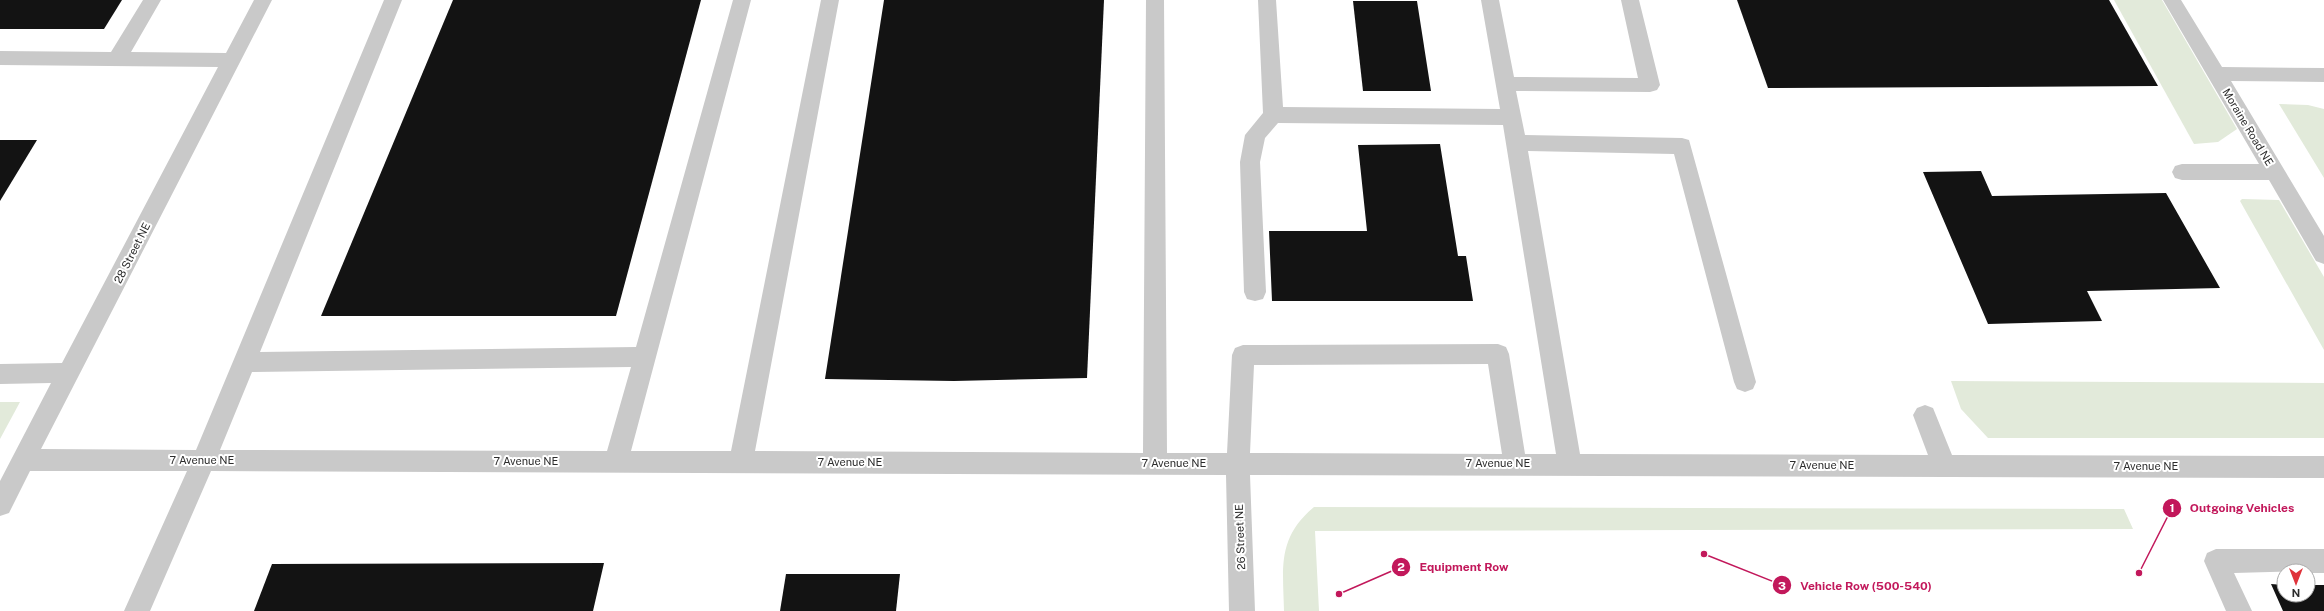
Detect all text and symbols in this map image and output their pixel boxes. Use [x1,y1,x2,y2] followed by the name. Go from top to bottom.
[2220,86,2276,168] street label: Moraine Road NE
[112,221,152,285] street label: 28 Street NE
[170,454,235,466] street label: 7 Avenue NE
[494,455,559,467] street label: 7 Avenue NE
[818,456,883,468] street label: 7 Avenue NE
[1142,457,1207,469] street label: 7 Avenue NE
[1466,457,1531,469] street label: 7 Avenue NE
[1790,459,1855,471] street label: 7 Avenue NE
[2114,460,2179,472] street label: 7 Avenue NE
[2162,496,2302,520] callout: Outgoing Vehicles
[2169,501,2175,515] text: 1
[2190,501,2294,515] text: Outgoing Vehicles
[1233,504,1247,570] street label: 26 Street NE
[1391,555,1516,579] callout: Equipment Row
[1397,560,1405,574] text: 2
[1419,560,1509,574] text: Equipment Row
[2276,563,2316,603] north arrow
[1772,573,1940,597] callout: Vehicle Row (500-540)
[1778,579,1786,593] text: 3
[1800,579,1932,593] text: Vehicle Row (500-540)
[2292,587,2300,599] text: N

